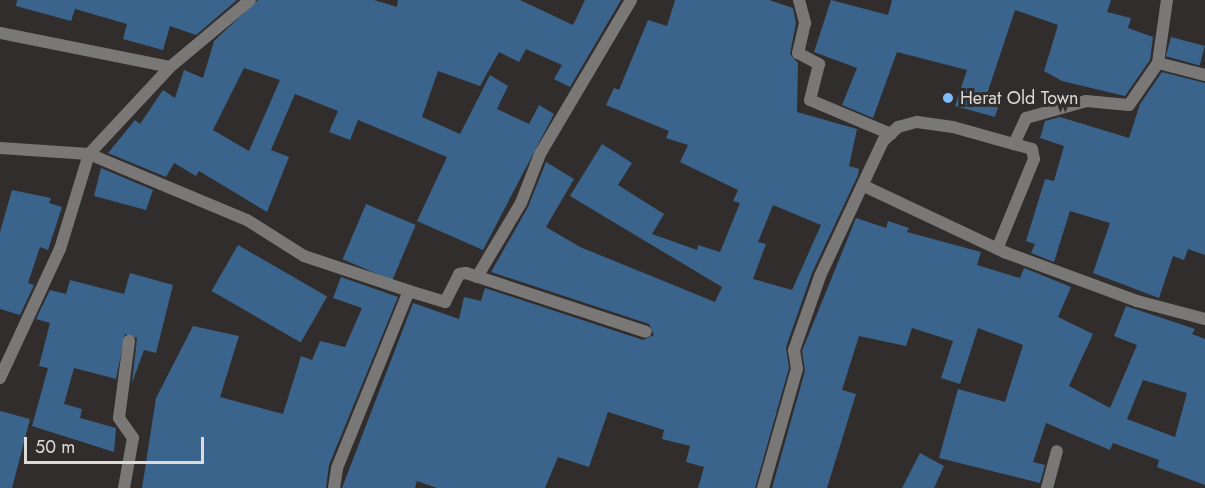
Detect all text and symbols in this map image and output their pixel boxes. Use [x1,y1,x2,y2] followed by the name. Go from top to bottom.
[960,87,1079,109] place label: Herat Old Town
[941,91,955,105] marker: Herat Old Town
[27,425,207,463] scale bar
[35,434,75,460] text: 50 m

